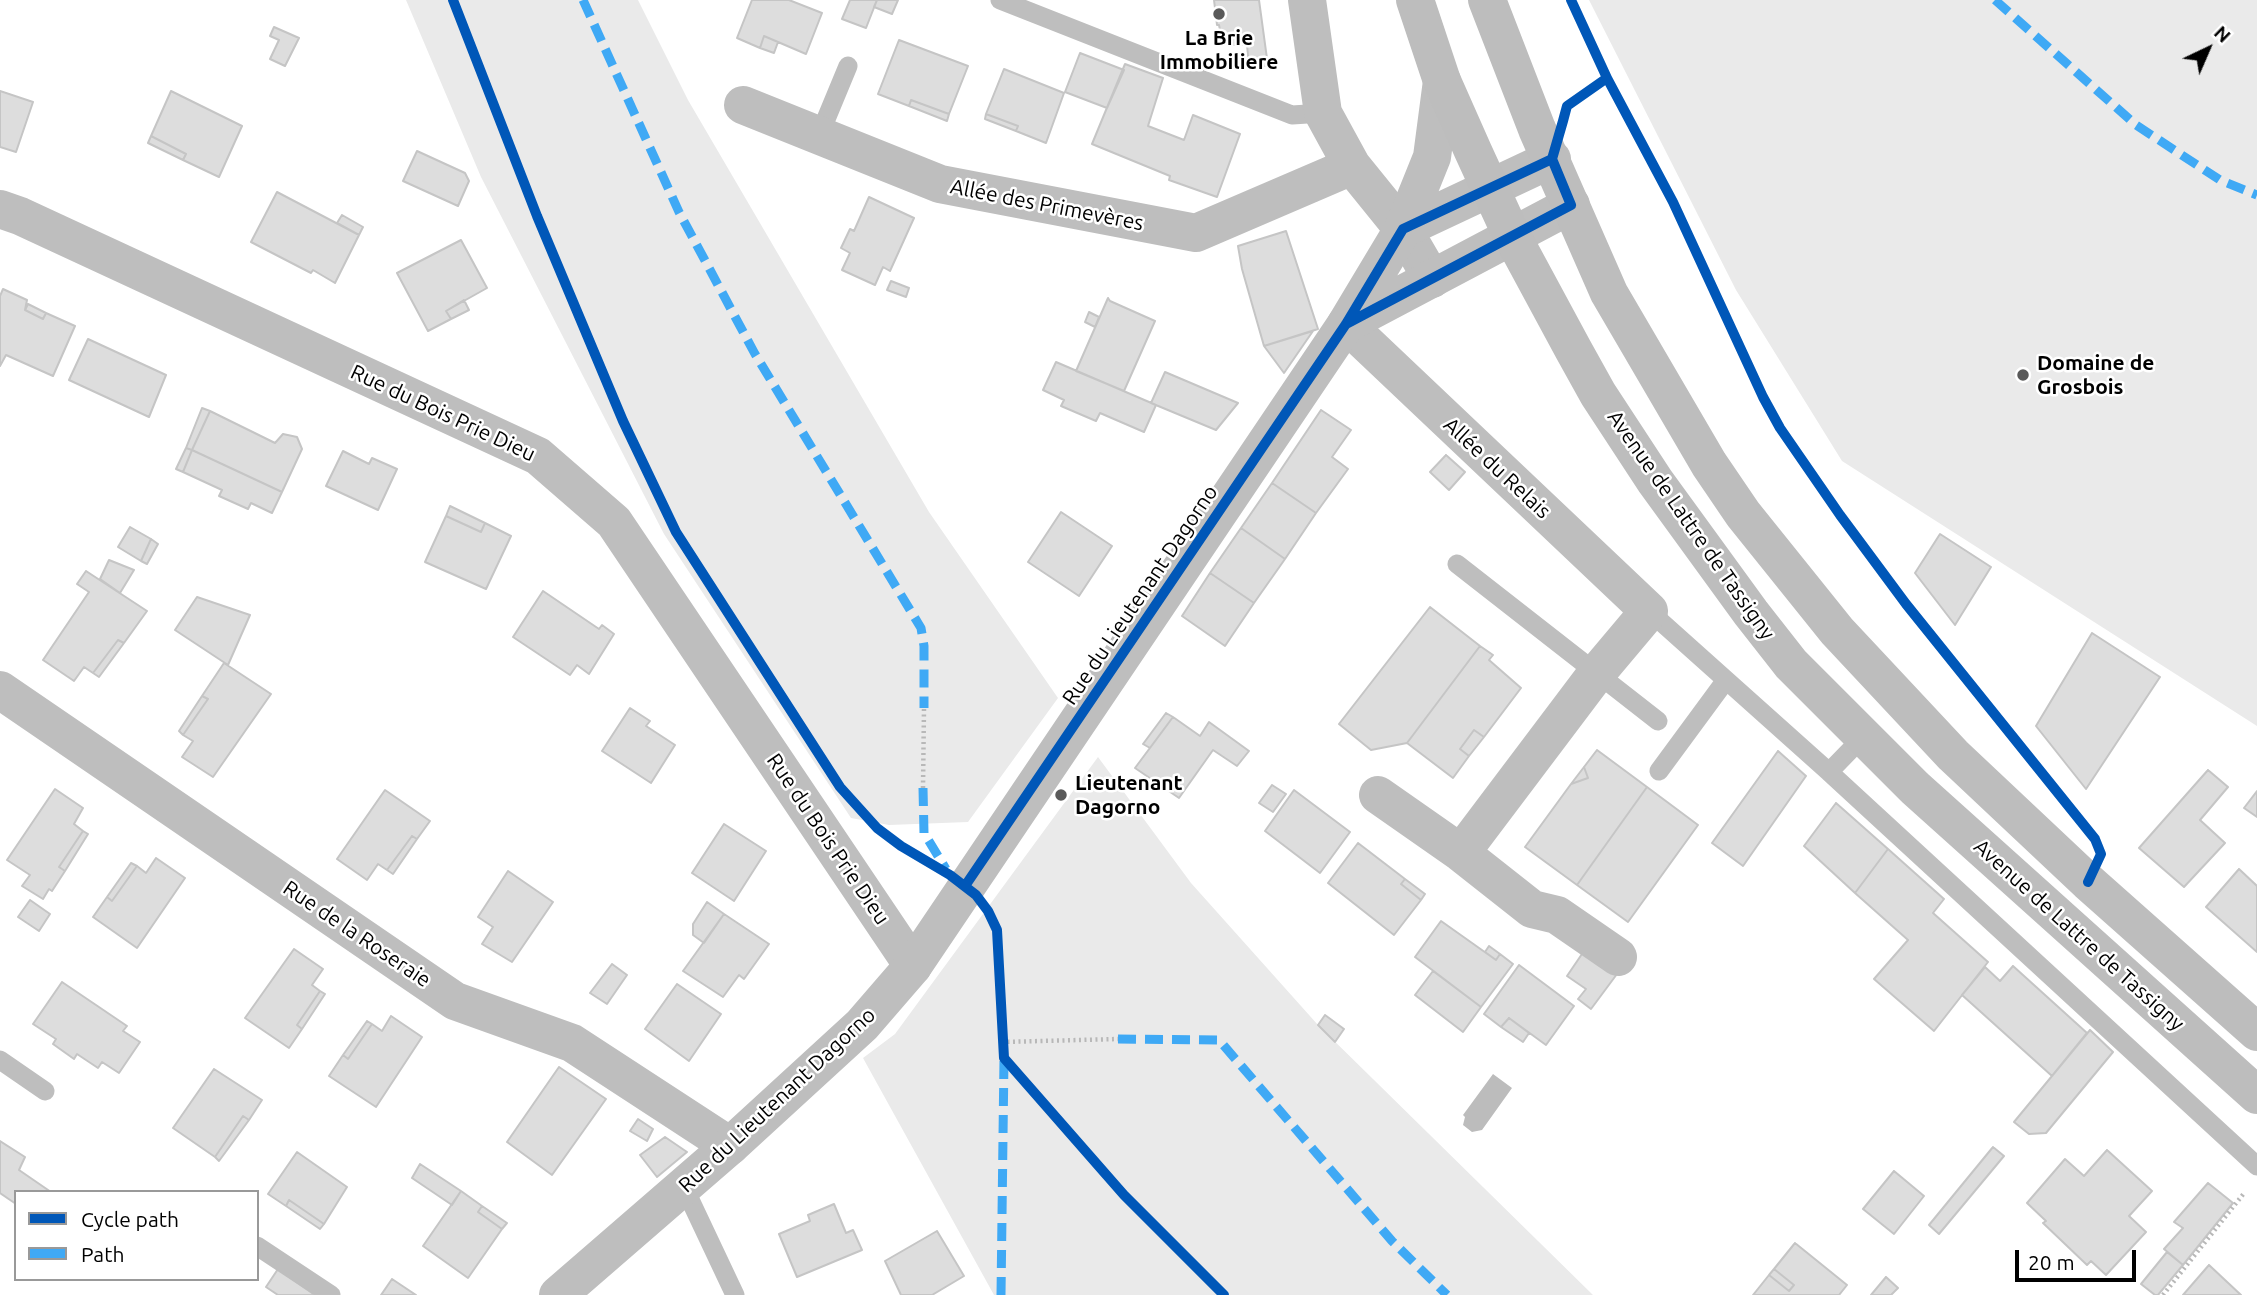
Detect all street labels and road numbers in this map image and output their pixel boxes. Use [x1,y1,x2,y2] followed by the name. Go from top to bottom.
[948,174,1146,236] street label: Allée des Primevères
[347,359,539,467] street label: Rue du Bois Prie Dieu
[1602,405,1780,645] street label: Avenue de Lattre de Tassigny
[1438,412,1556,524] street label: Allée du Relais
[1057,480,1223,710] street label: Rue du Lieutenant Dagorno
[761,749,895,929] street label: Rue du Bois Prie Dieu
[1969,834,2189,1036] street label: Avenue de Lattre de Tassigny
[278,875,436,993] street label: Rue de la Roseraie
[673,1002,881,1198] street label: Rue du Lieutenant Dagorno

